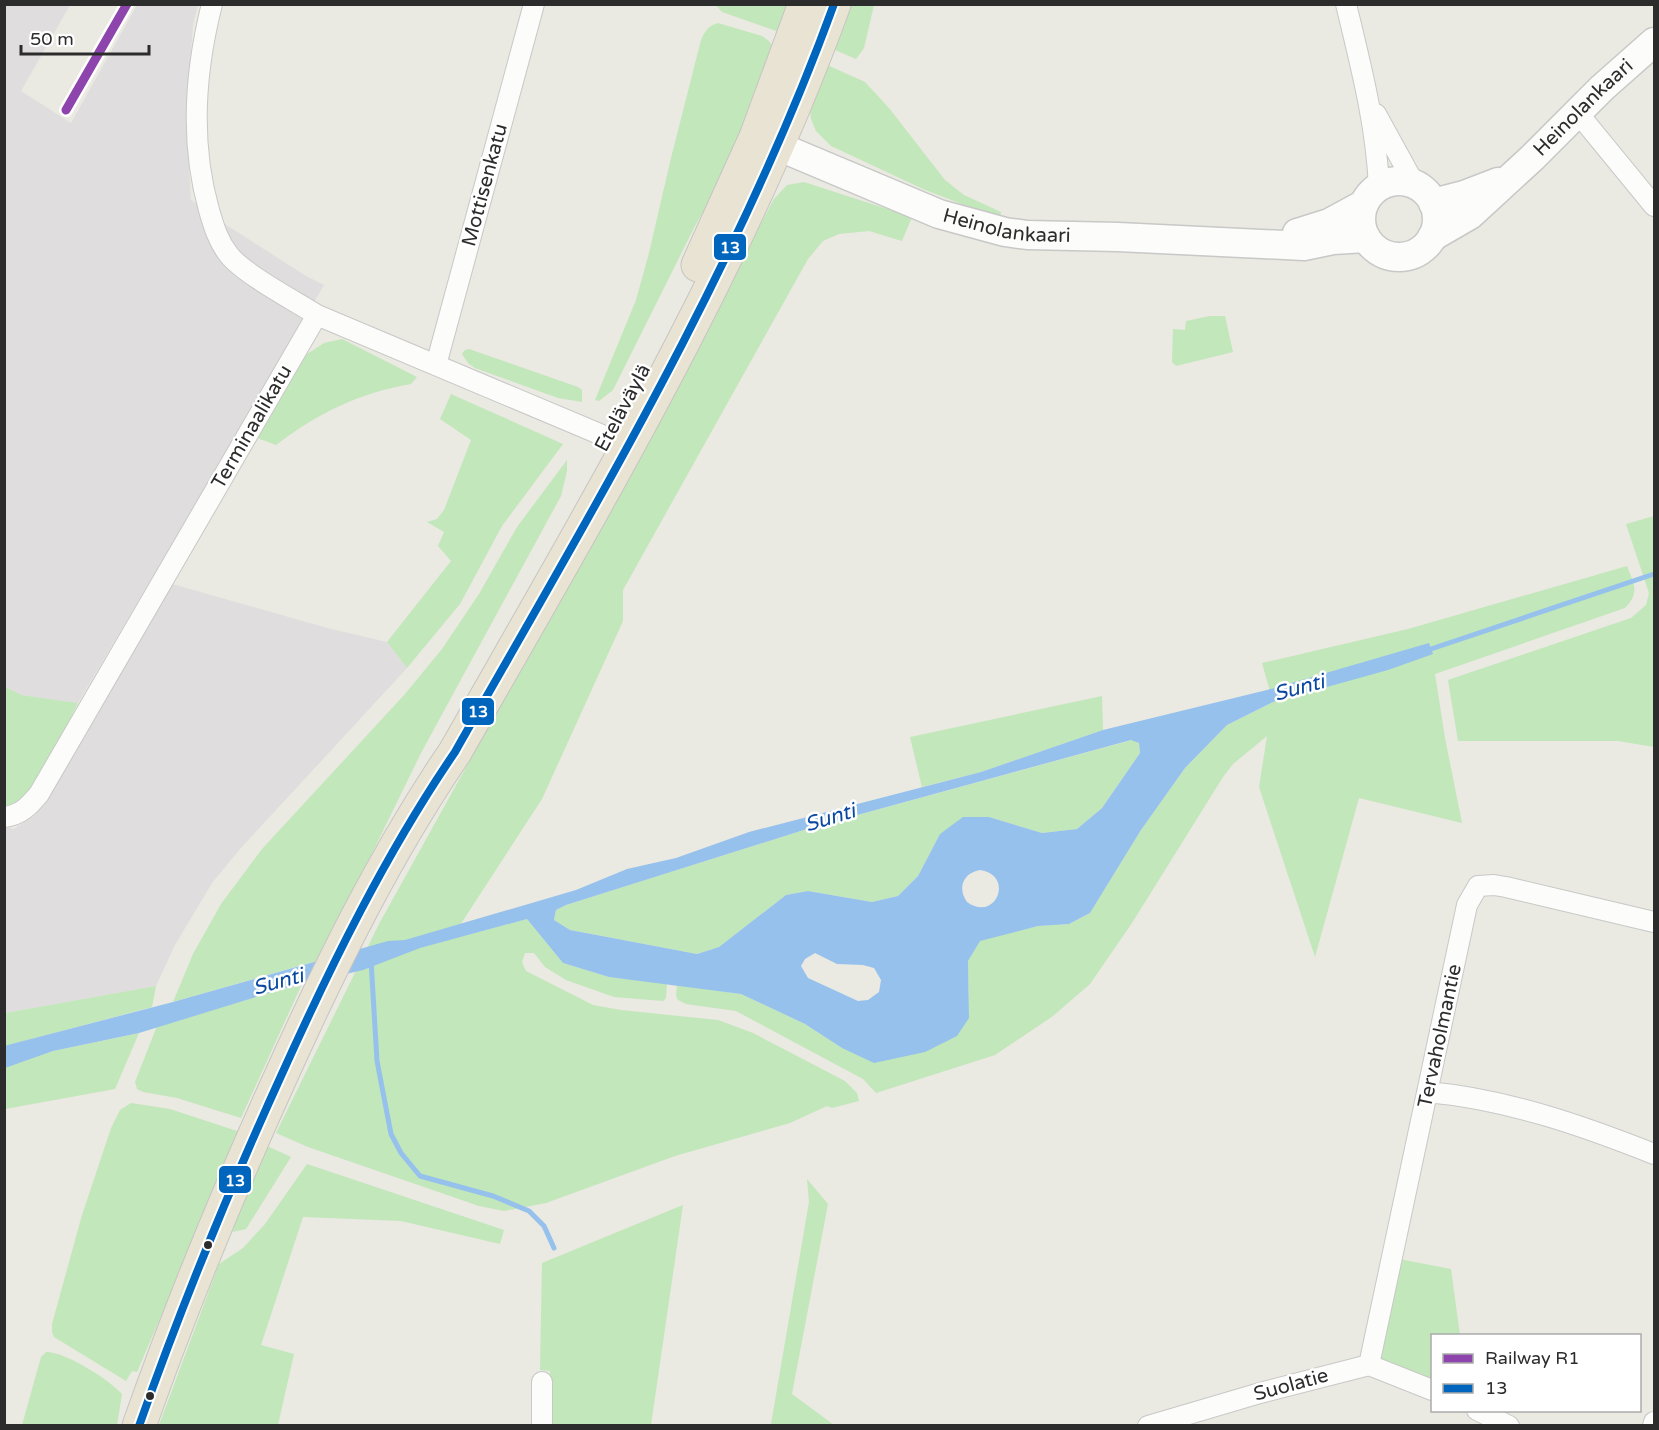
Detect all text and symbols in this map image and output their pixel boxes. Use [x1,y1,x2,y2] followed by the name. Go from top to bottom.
[21,18,148,56] scale bar
[30,28,74,50] text: 50 m
[1528,54,1638,162] street label: Heinolankaari
[457,121,513,249] street label: Mottisenkatu
[940,204,1071,248] street label: Heinolankaari
[713,233,747,261] line badge: 13
[720,238,740,258] text: 13
[590,360,656,456] street label: Eteläväylä
[207,361,297,493] street label: Terminaalikatu
[1271,669,1330,707] water label: Sunti
[461,697,495,726] line badge: 13
[468,702,488,722] text: 13
[802,798,861,837] water label: Sunti
[1413,962,1467,1110] street label: Tervaholmantie
[250,963,309,1001] water label: Sunti
[218,1165,252,1194] line badge: 13
[225,1171,245,1191] text: 13
[202,1239,214,1251] unlabelled marker
[1431,1334,1641,1412] legend
[1485,1347,1579,1369] text: Railway R1
[1251,1364,1331,1406] street label: Suolatie
[1485,1377,1508,1399] text: 13
[144,1390,156,1402] unlabelled marker

